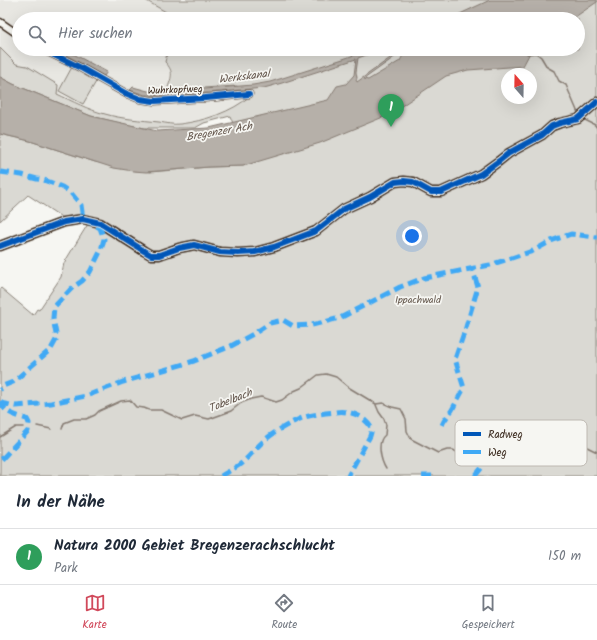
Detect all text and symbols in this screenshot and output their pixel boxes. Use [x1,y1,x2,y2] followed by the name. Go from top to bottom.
[12,12,585,56] search box
[58,22,132,46] text: Hier suchen
[26,23,48,45] icon: search
[218,65,273,89] water label: Werkskanal
[501,68,537,104] north arrow
[147,81,203,99] street label: Wuhrkopfweg
[378,94,404,127] pin: 1
[185,117,255,147] water label: Bregenzer Ach
[402,226,422,246] your location
[395,292,442,308] park label: Ippachwald
[206,384,256,418] water label: Tobelbach
[455,420,587,466] legend
[488,426,523,444] text: Radweg
[488,444,507,462] text: Weg
[16,489,105,516] text: In der Nähe
[54,534,335,558] text: Natura 2000 Gebiet Bregenzerachschlucht
[27,546,31,567] text: 1
[548,546,581,567] text: 150 m
[54,558,78,579] text: Park
[82,592,107,634] tab: Karte
[271,592,297,634] tab: Route
[462,592,515,634] tab: Gespeichert

